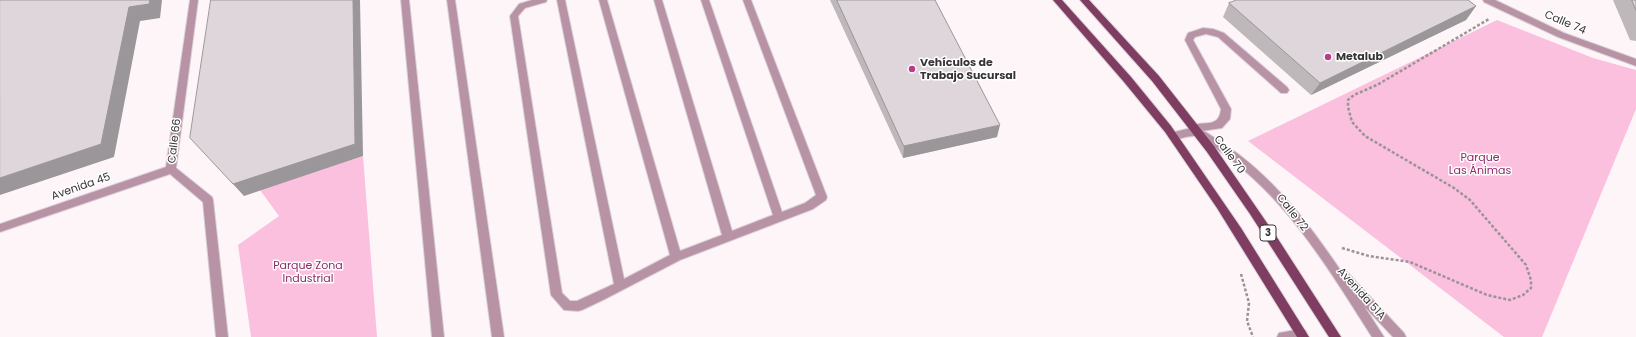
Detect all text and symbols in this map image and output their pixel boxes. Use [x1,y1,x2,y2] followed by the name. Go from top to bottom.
[1542,8,1588,38] street label: Calle 74
[1336,50,1383,64] place label: Metalub
[1323,52,1333,62] marker: Metalub
[920,56,1016,82] place label: Vehículos de Trabajo Sucursal
[907,64,917,74] marker: Vehículos de Trabajo Sucursal
[166,118,184,164] street label: Calle 66
[1211,133,1247,177] street label: Calle 70
[1449,151,1511,177] park label: Parque Las Ánimas
[50,171,112,203] street label: Avenida 45
[1273,192,1311,234] street label: Calle 72
[1260,225,1276,241] road number: 3
[273,259,343,285] park label: Parque Zona Industrial
[1334,265,1388,323] street label: Avenida 51A

